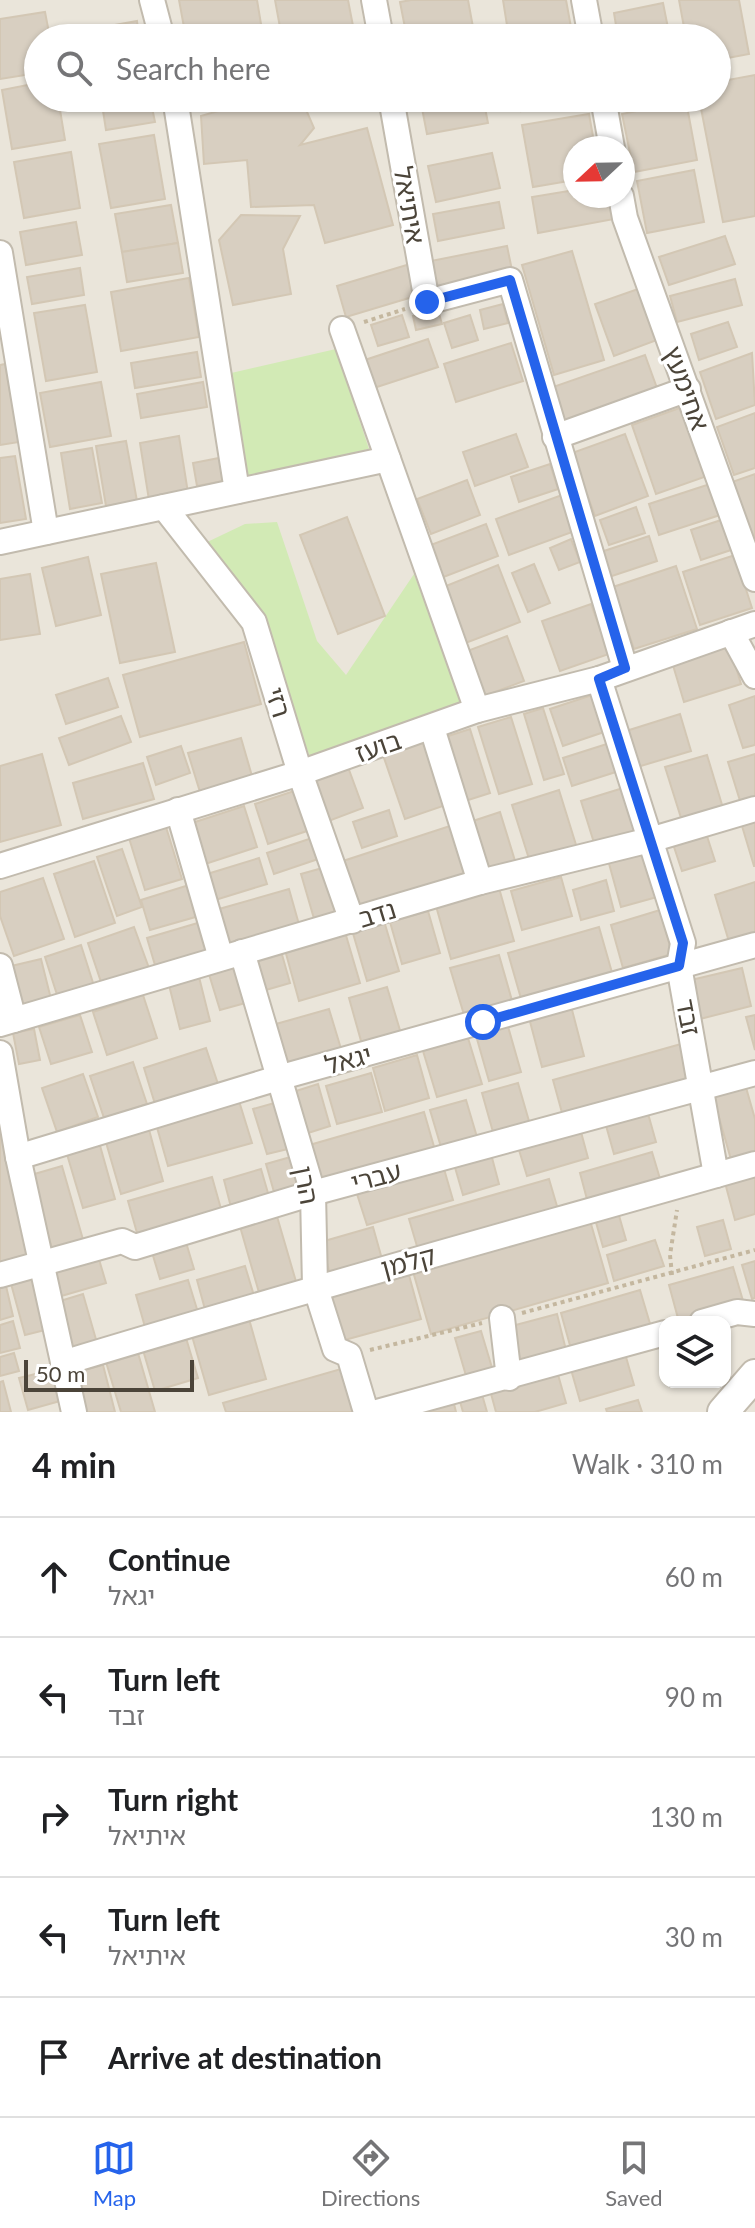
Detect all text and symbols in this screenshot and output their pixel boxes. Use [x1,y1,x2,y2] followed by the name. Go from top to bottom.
[24,24,731,112] search box
[52,46,96,90] icon: search
[116,50,271,86] text: Search here
[563,136,635,208] north arrow
[387,164,433,246] street label: איתיאל
[409,284,445,320] route end
[657,341,717,435] street label: אחימעץ
[259,683,299,721] street label: רזי
[351,723,405,769] street label: בועז
[354,892,400,934] street label: נדב
[670,996,708,1038] street label: זבד
[465,1004,501,1040] route start
[321,1037,375,1081] street label: יגאל
[347,1154,405,1198] street label: עברי
[288,1163,326,1207] street label: הרן
[377,1238,439,1284] street label: קלמן
[659,1316,731,1388] map controls
[659,1316,731,1388] button: layers
[24,1356,194,1392] scale bar
[36,1360,85,1387] text: 50 m
[32,1444,116,1485] text: 4 min
[572,1448,723,1480] text: Walk · 310 m
[108,1541,231,1577] text: Continue
[32,1555,76,1599] icon: ahead
[665,1561,723,1593] text: 60 m
[108,1579,155,1611] text: יגאל
[108,1661,220,1697] text: Turn left
[32,1675,76,1719] icon: left
[665,1681,723,1713] text: 90 m
[108,1699,145,1731] text: זבד
[108,1781,238,1817] text: Turn right
[32,1795,76,1839] icon: right
[650,1801,723,1833] text: 130 m
[108,1819,186,1851] text: איתיאל
[108,1901,220,1937] text: Turn left
[32,1915,76,1959] icon: left
[665,1921,723,1953] text: 30 m
[108,1939,186,1971] text: איתיאל
[32,2035,76,2079] icon: arrive
[108,2039,382,2075] text: Arrive at destination
[92,2136,136,2211] tab: Map
[321,2136,420,2211] tab: Directions
[605,2136,663,2211] tab: Saved

